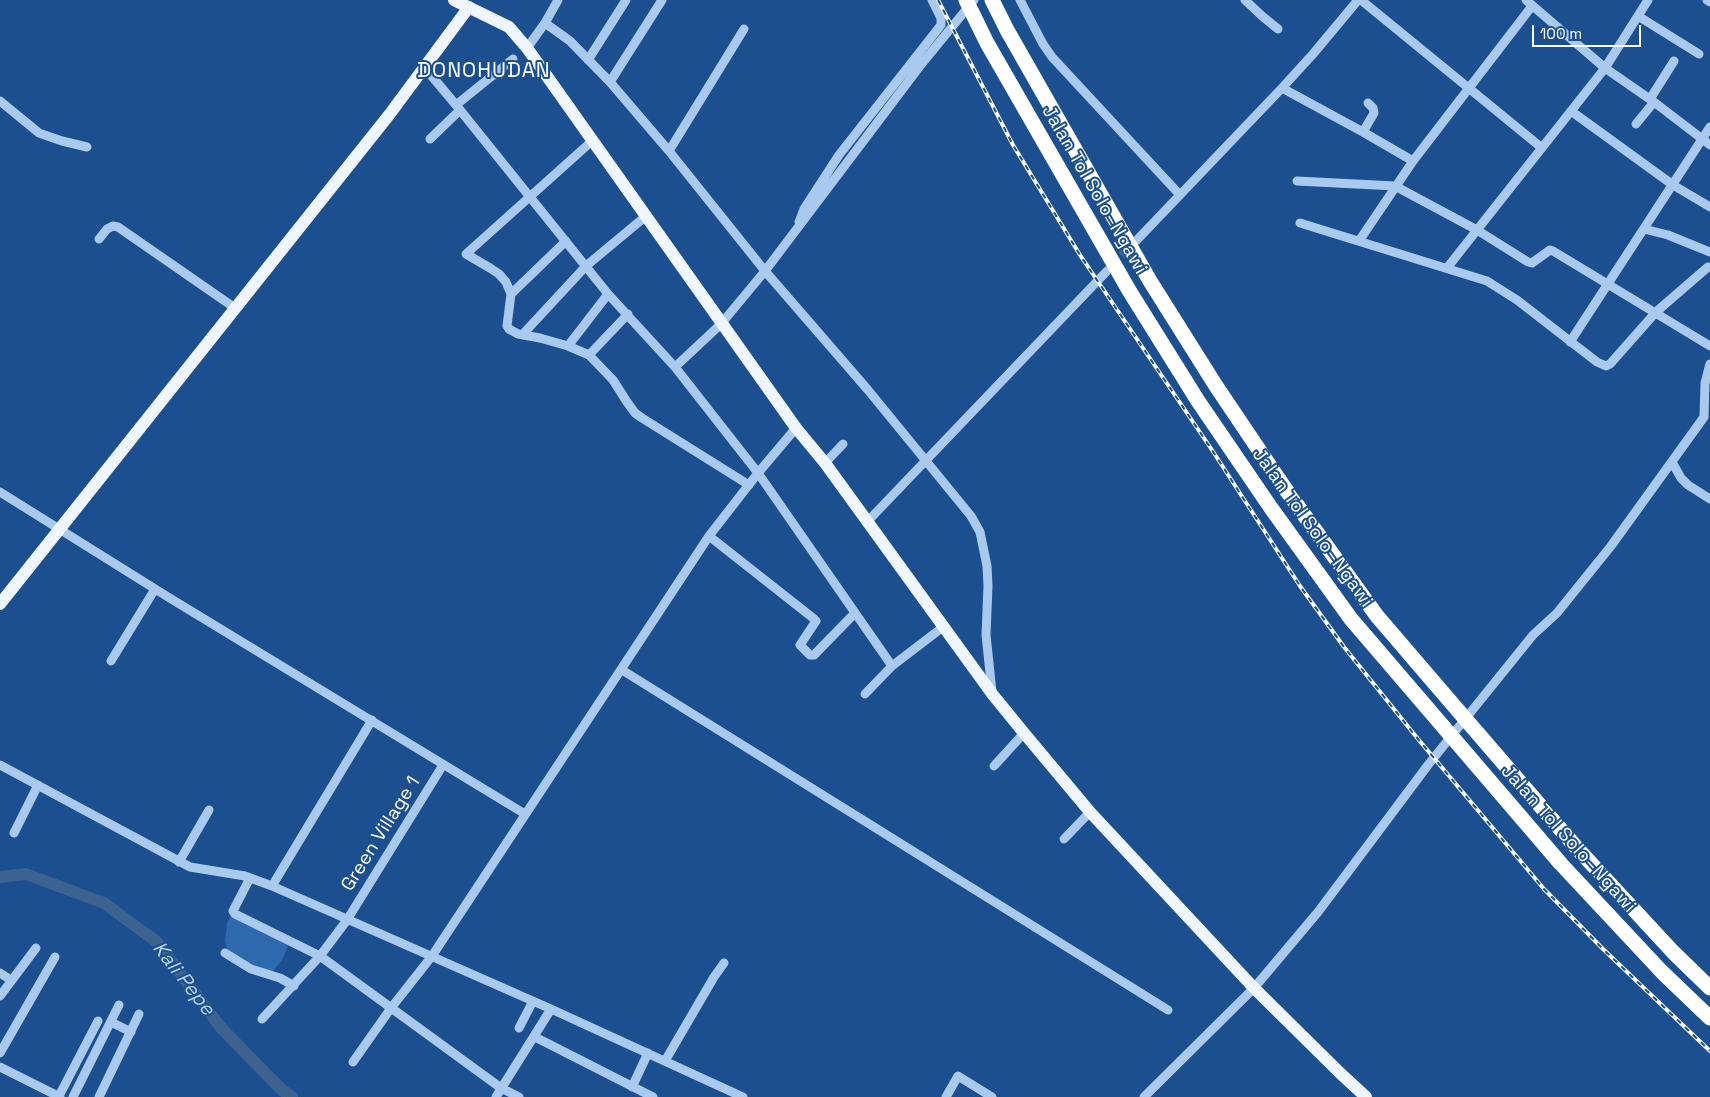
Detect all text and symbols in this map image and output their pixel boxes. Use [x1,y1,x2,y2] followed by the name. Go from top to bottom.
[1535,15,1644,47] scale bar
[1540,24,1582,43] text: 100 m
[416,58,552,84] district label: DONOHUDAN
[1036,102,1152,278] street label: Jalan Tol Solo–Ngawi
[1247,444,1377,612] street label: Jalan Tol Solo–Ngawi
[1496,760,1640,918] street label: Jalan Tol Solo–Ngawi
[337,772,425,896] street label: Green Village 1
[147,937,219,1021] water label: Kali Pepe

